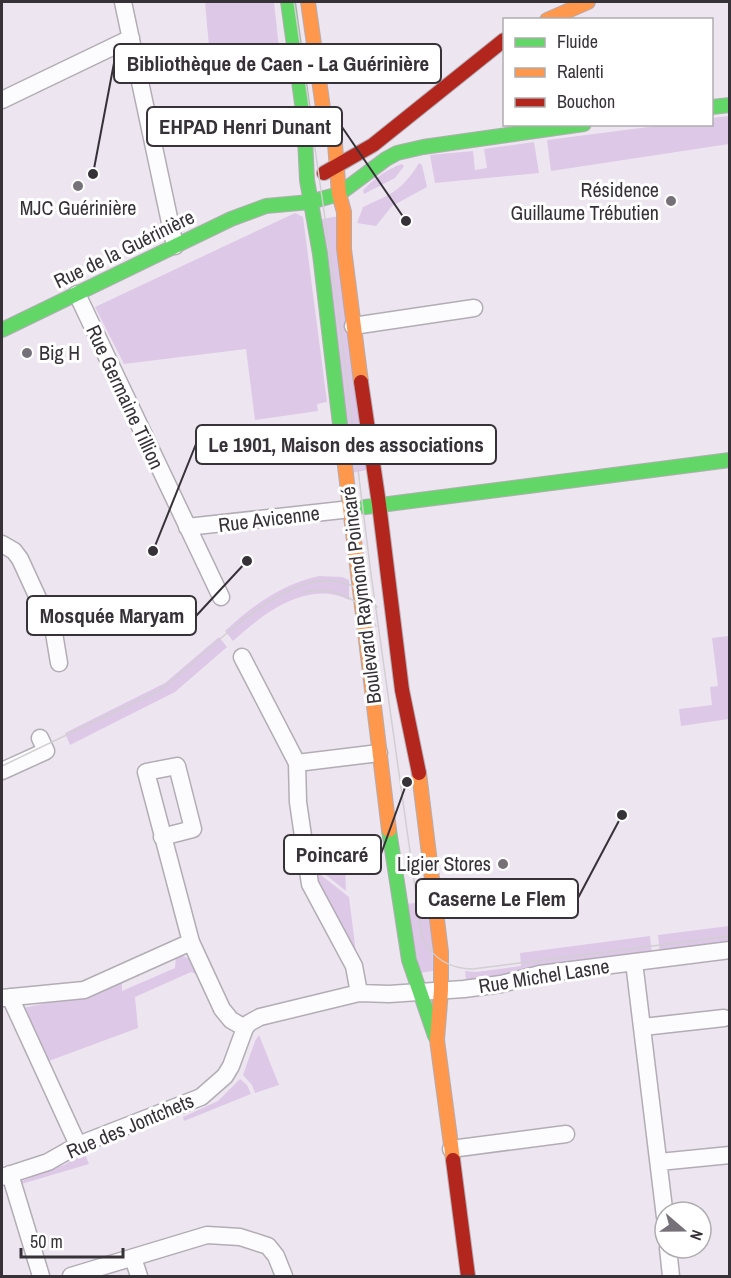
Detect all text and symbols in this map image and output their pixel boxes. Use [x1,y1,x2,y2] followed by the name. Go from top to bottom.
[503,18,713,126] legend
[557,29,598,54] text: Fluide
[114,44,441,83] callout: Bibliothèque de Caen - La Guérinière
[127,49,429,78] text: Bibliothèque de Caen - La Guérinière
[557,59,604,84] text: Ralenti
[557,89,615,114] text: Bouchon
[147,107,342,146] callout: EHPAD Henri Dunant
[159,112,331,141] text: EHPAD Henri Dunant
[510,176,659,226] place label: Résidence Guillaume Trébutien
[71,179,85,193] marker: MJC Guérinière
[20,194,136,221] place label: MJC Guérinière
[664,194,678,208] marker: Résidence Guillaume Trébutien
[49,203,199,294] street label: Rue de la Guérinière
[80,320,171,473] street label: Rue Germaine Tillion
[39,339,80,366] place label: Big H
[20,346,34,360] marker: Big H
[196,425,496,464] callout: Le 1901, Maison des associations
[208,430,484,459] text: Le 1901, Maison des associations
[334,485,387,705] street label: Boulevard Raymond Poincaré
[217,499,321,538] street label: Rue Avicenne
[27,596,196,635] callout: Mosquée Maryam
[40,601,184,630] text: Mosquée Maryam
[284,835,381,874] callout: Poincaré
[296,840,368,869] text: Poincaré
[397,850,491,877] place label: Ligier Stores
[496,857,510,871] marker: Ligier Stores
[416,879,578,918] callout: Caserne Le Flem
[428,884,566,913] text: Caserne Le Flem
[477,952,611,999] street label: Rue Michel Lasne
[62,1087,198,1165] street label: Rue des Jontchets
[653,1200,713,1260] north arrow
[21,1221,123,1259] scale bar
[685,1227,709,1243] text: N
[30,1229,63,1254] text: 50 m

